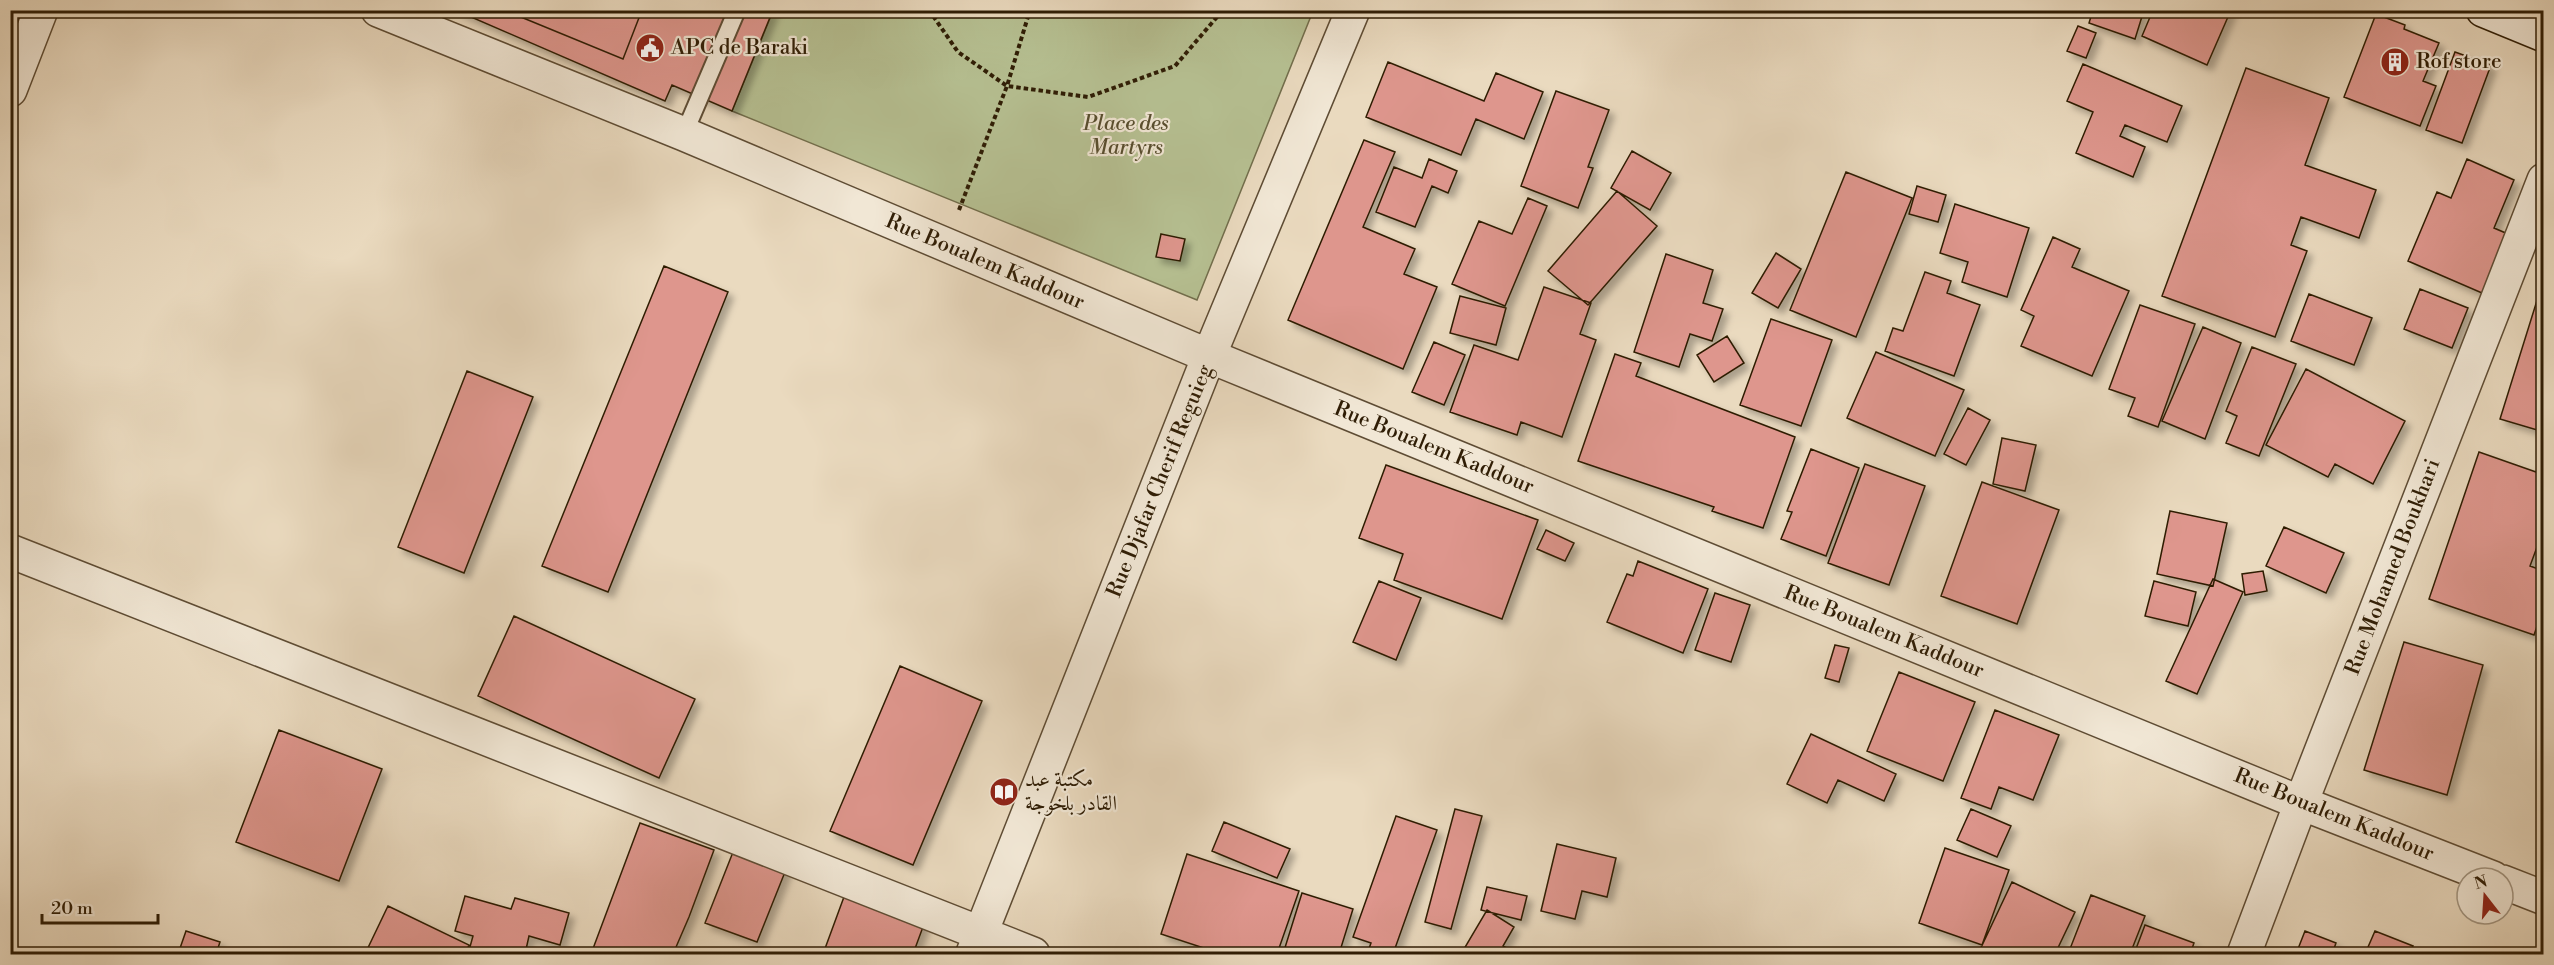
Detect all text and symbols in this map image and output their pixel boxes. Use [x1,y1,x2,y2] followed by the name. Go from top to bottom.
[634,32,666,64] public building icon: APC de Baraki
[670,35,808,61] place label: APC de Baraki
[2379,46,2411,78] building icon: Rof store
[2416,49,2502,75] place label: Rof store
[1082,111,1169,161] park label: Place des Martyrs
[882,208,1088,316] street label: Rue Boualem Kaddour
[1101,361,1219,601] street label: Rue Djafar Cherif Reguieg
[1330,396,1538,500] street label: Rue Boualem Kaddour
[2340,455,2446,679] street label: Rue Mohamed Boukhari
[1780,580,1988,684] street label: Rue Boualem Kaddour
[2230,763,2438,867] street label: Rue Boualem Kaddour
[1025,767,1117,817] place label: مكتبة عبد القادر بلخوجة
[988,776,1020,808] library icon: مكتبة عبد القادر بلخوجة
[2455,866,2515,926] north arrow
[2472,871,2490,894] text: N
[42,887,158,925] scale bar
[51,897,93,920] text: 20 m

